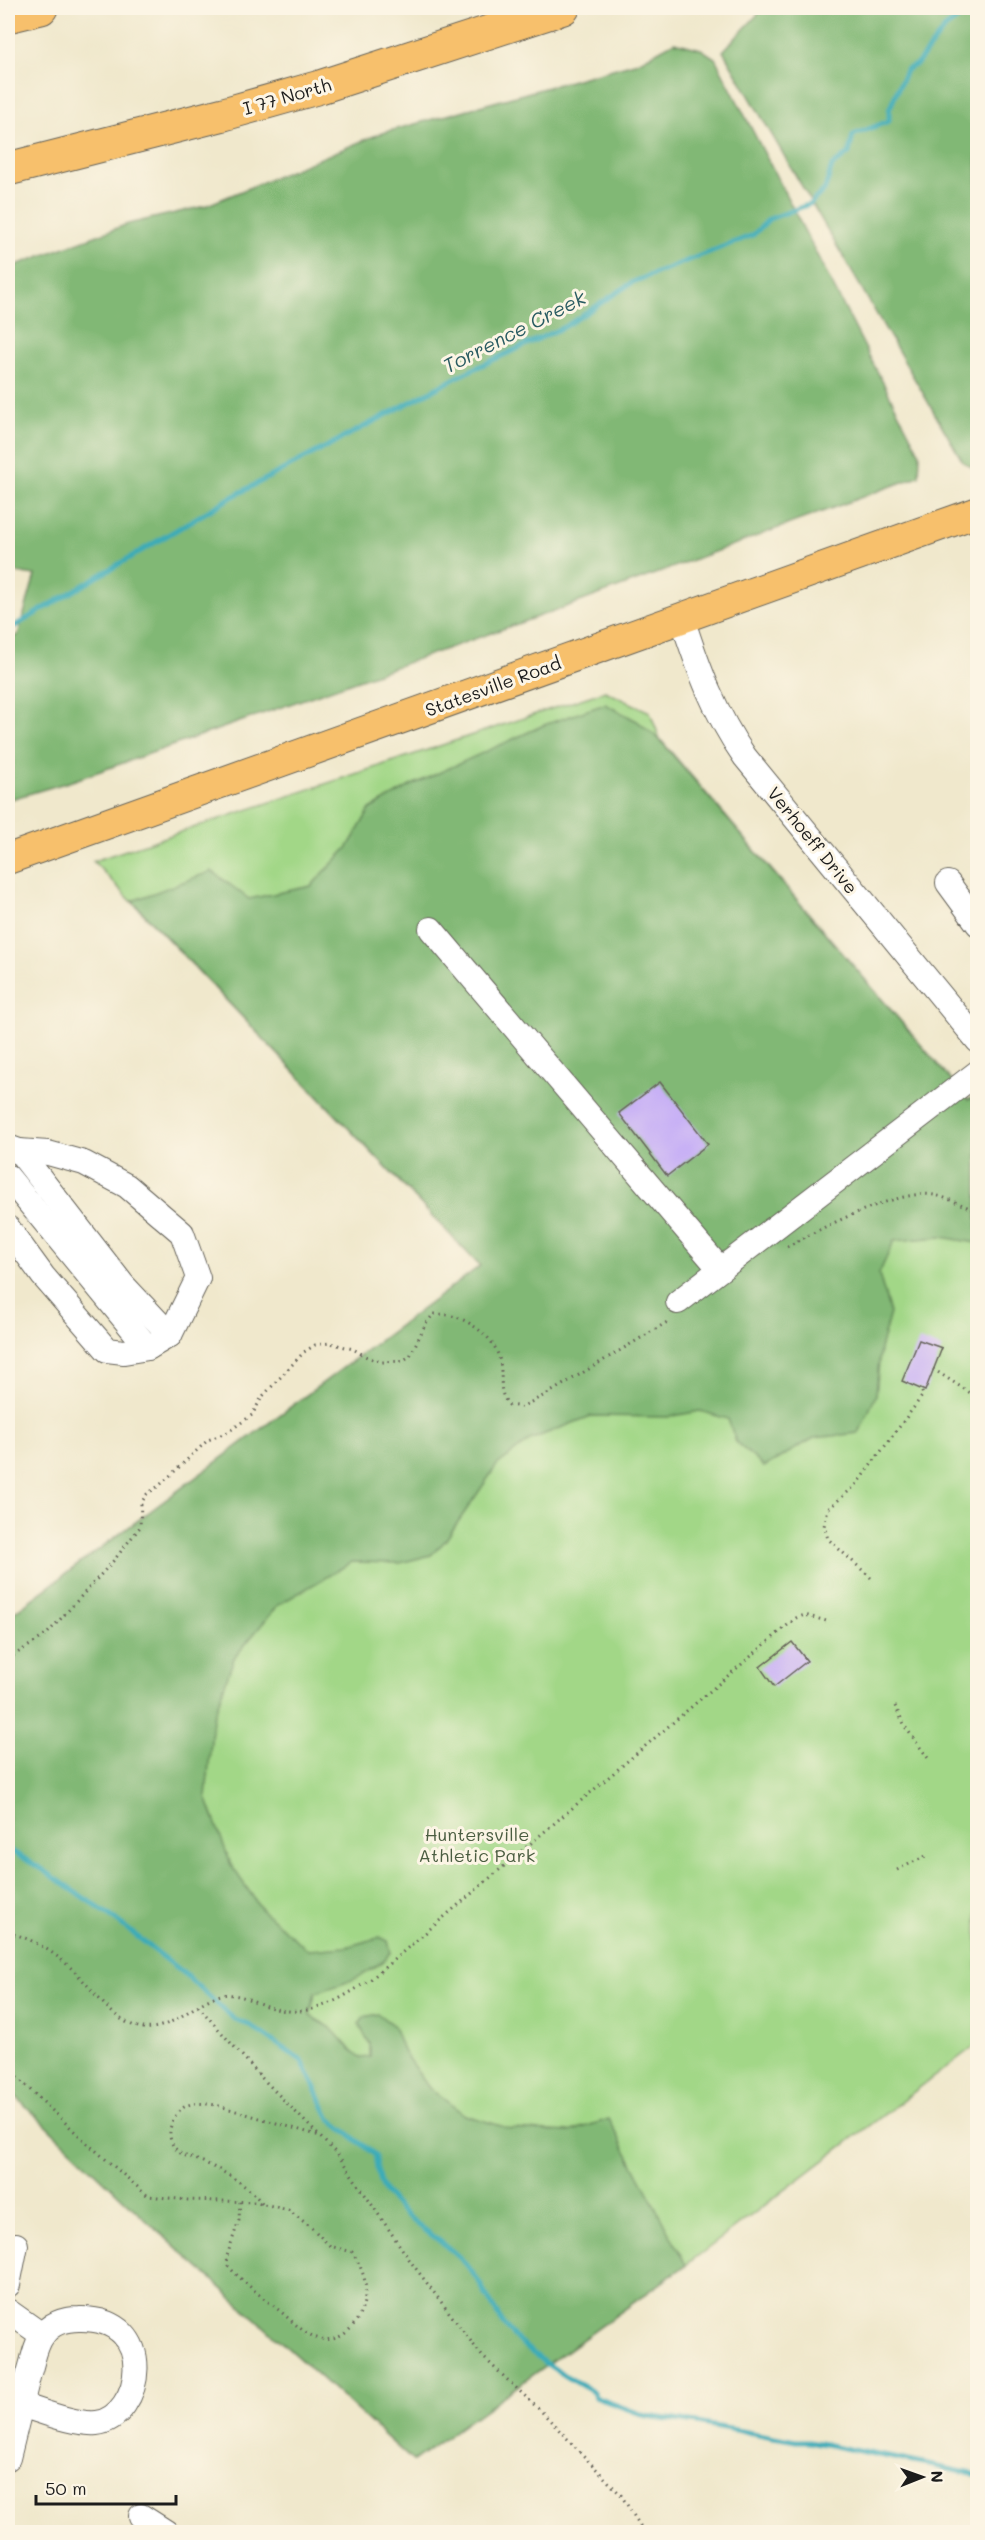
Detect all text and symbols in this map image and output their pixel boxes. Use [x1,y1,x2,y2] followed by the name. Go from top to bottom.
[240,72,334,120] street label: I 77 North
[438,284,590,378] water label: Torrence Creek
[422,650,564,722] street label: Statesville Road
[762,782,864,898] street label: Verhoeff Drive
[419,1822,535,1867] park label: Huntersville Athletic Park
[892,2447,952,2507] north arrow
[36,2468,176,2506] scale bar
[927,2470,948,2483] text: N
[45,2476,87,2500] text: 50 m

